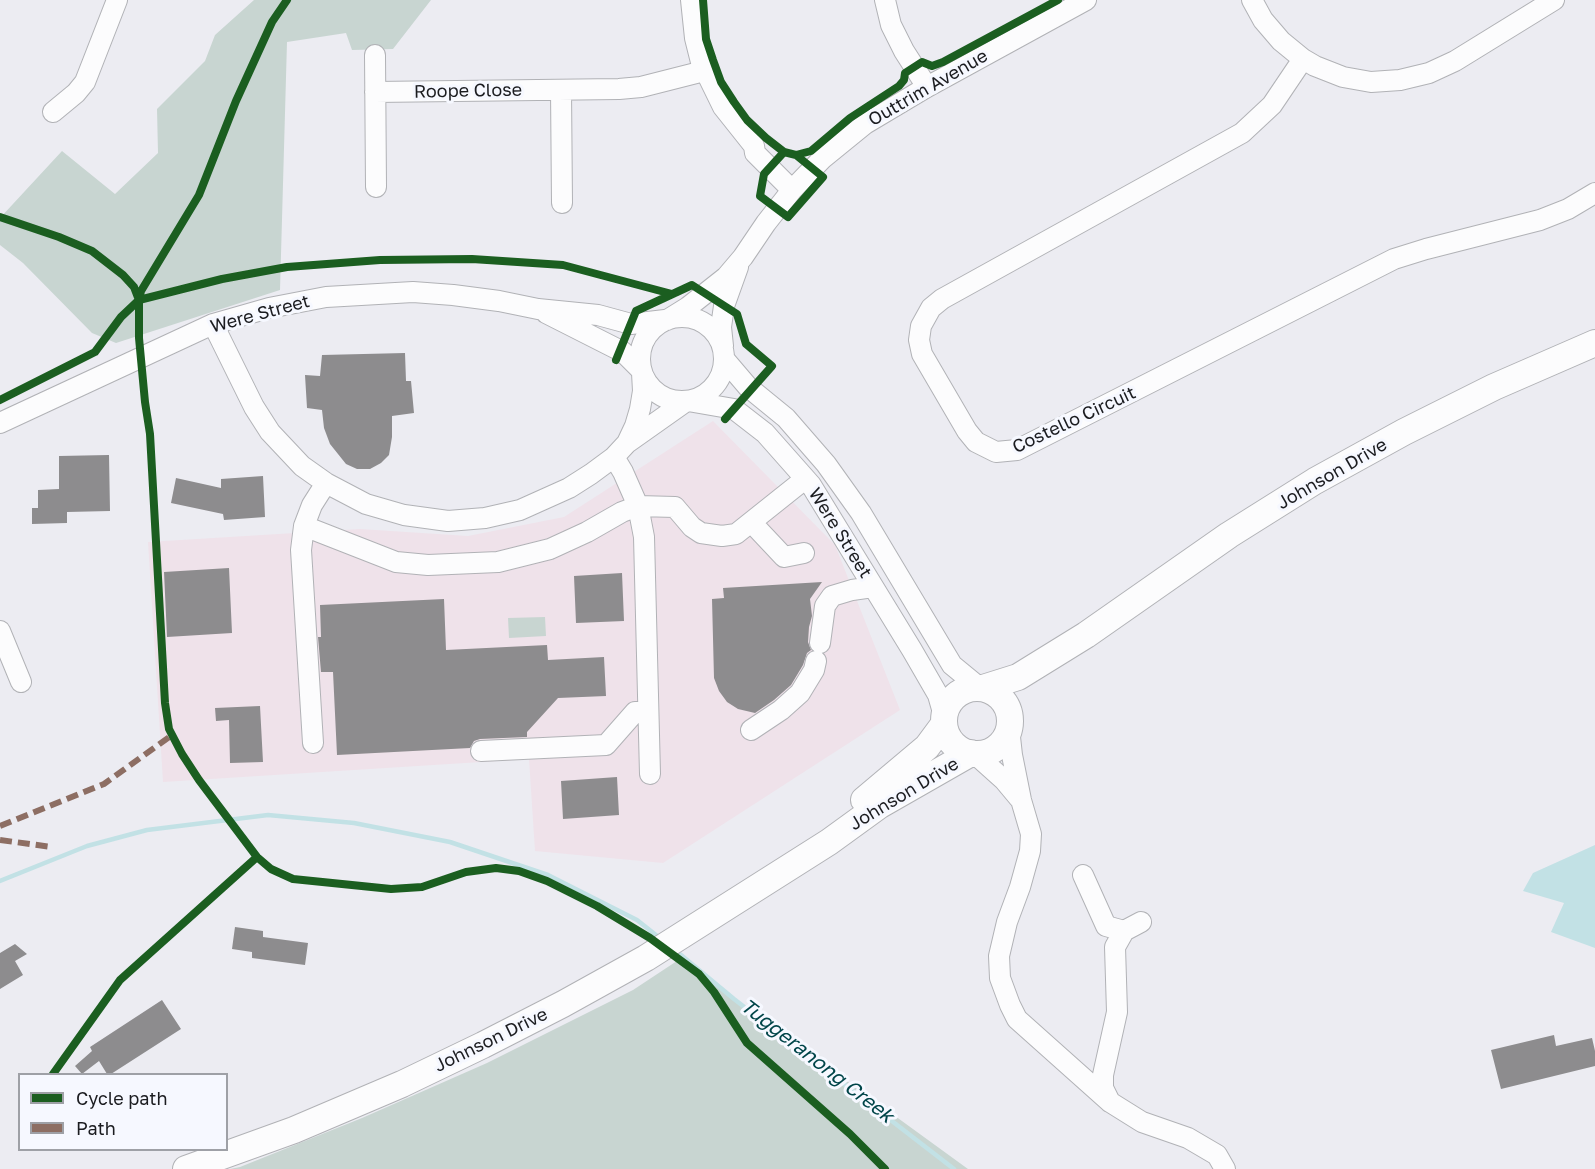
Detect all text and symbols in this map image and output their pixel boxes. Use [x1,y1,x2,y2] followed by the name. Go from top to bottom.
[864,45,992,131] street label: Outtrim Avenue
[414,79,522,103] street label: Roope Close
[208,290,312,338] street label: Were Street
[1009,382,1139,458] street label: Costello Circuit
[1273,434,1391,514] street label: Johnson Drive
[804,484,876,582] street label: Were Street
[846,753,962,835] street label: Johnson Drive
[736,994,898,1128] water label: Tuggeranong Creek
[431,1003,551,1077] street label: Johnson Drive
[18,1073,228,1151] legend
[76,1087,168,1109] text: Cycle path
[76,1117,116,1139] text: Path

